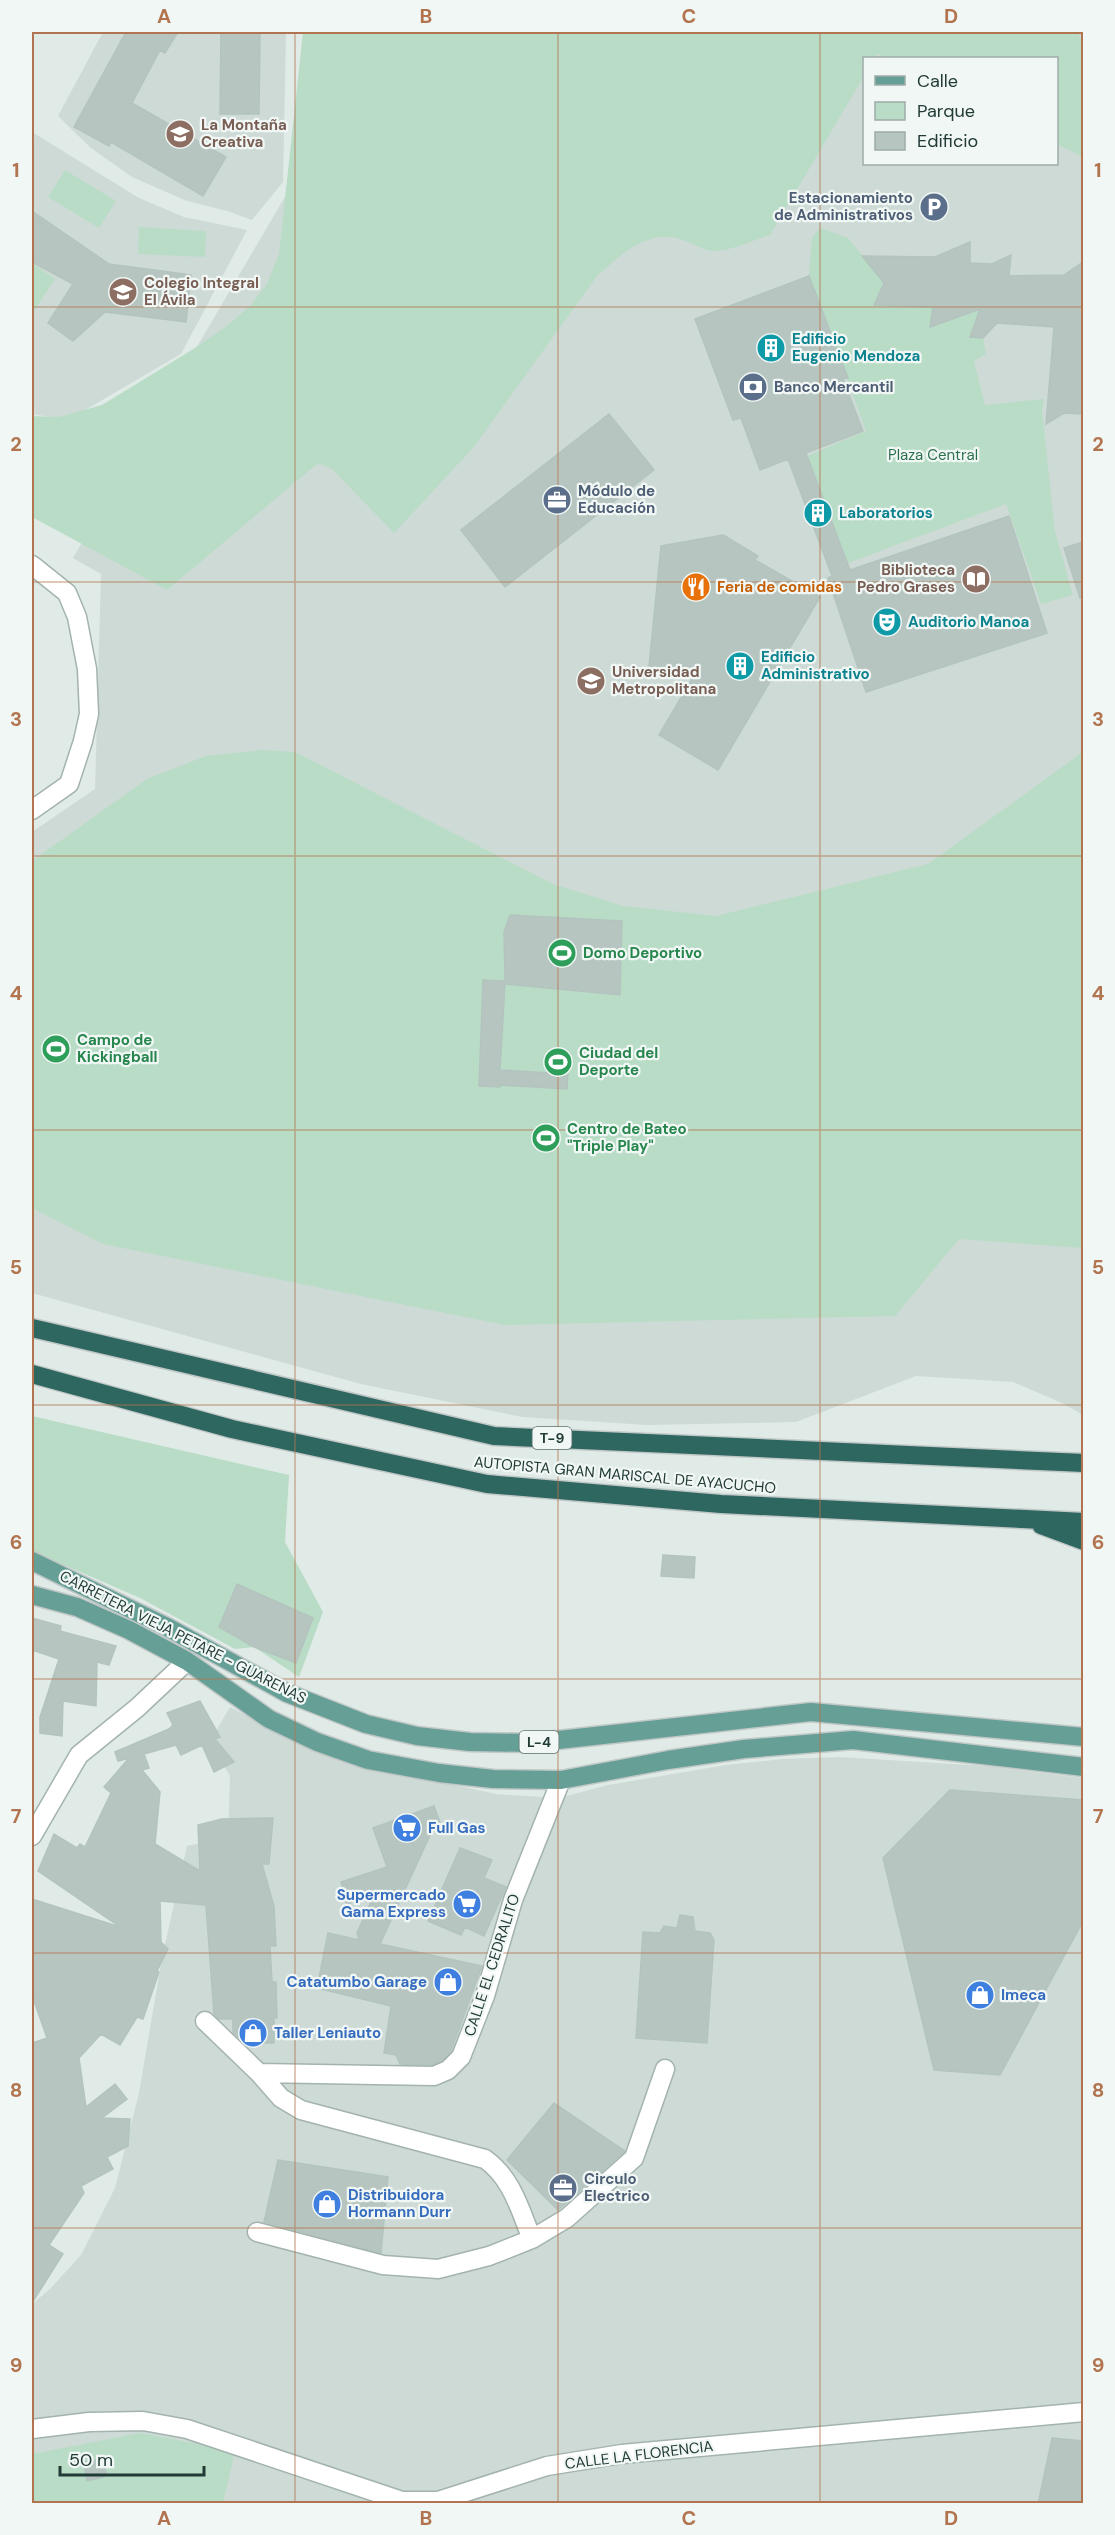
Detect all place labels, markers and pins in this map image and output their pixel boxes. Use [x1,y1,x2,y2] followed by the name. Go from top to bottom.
[201,115,287,152] place label: La Montaña Creativa
[164,118,196,150] school or university icon: La Montaña Creativa
[774,188,913,225] place label: Estacionamiento de Administrativos
[918,191,950,223] parking icon: Estacionamiento de Administrativos
[144,273,259,310] place label: Colegio Integral El Ávila
[107,276,139,308] school or university icon: Colegio Integral El Ávila
[792,329,920,366] place label: Edificio Eugenio Mendoza
[755,332,787,364] building icon: Edificio Eugenio Mendoza
[737,371,769,403] bank icon: Banco Mercantil
[774,377,894,397] place label: Banco Mercantil
[578,481,655,518] place label: Módulo de Educación
[541,484,573,516] office icon: Módulo de Educación
[802,497,834,529] building icon: Laboratorios
[839,503,933,523] place label: Laboratorios
[857,560,955,597] place label: Biblioteca Pedro Grases
[960,563,992,595] library icon: Biblioteca Pedro Grases
[680,571,712,603] restaurant icon: Feria de comidas
[717,577,842,597] place label: Feria de comidas
[871,606,903,638] theatre icon: Auditorio Manoa
[908,612,1029,632] place label: Auditorio Manoa
[761,647,870,684] place label: Edificio Administrativo
[724,650,756,682] building icon: Edificio Administrativo
[612,662,716,699] place label: Universidad Metropolitana
[575,665,607,697] school or university icon: Universidad Metropolitana
[546,937,578,969] sports icon: Domo Deportivo
[583,943,702,963] place label: Domo Deportivo
[77,1030,158,1067] place label: Campo de Kickingball
[40,1033,72,1065] sports icon: Campo de Kickingball
[579,1043,658,1080] place label: Ciudad del Deporte
[542,1046,574,1078] sports icon: Ciudad del Deporte
[567,1119,687,1156] place label: Centro de Bateo "Triple Play"
[530,1122,562,1154] sports icon: Centro de Bateo "Triple Play"
[391,1812,423,1844] supermarket icon: Full Gas
[428,1818,486,1838] place label: Full Gas
[337,1885,446,1922] place label: Supermercado Gama Express
[451,1888,483,1920] supermarket icon: Supermercado Gama Express
[432,1966,464,1998] shop icon: Catatumbo Garage
[287,1972,427,1992] place label: Catatumbo Garage
[964,1979,996,2011] shop icon: Imeca
[1001,1985,1046,2005] place label: Imeca
[237,2017,269,2049] shop icon: Taller Leniauto
[274,2023,381,2043] place label: Taller Leniauto
[584,2169,650,2206] place label: Circulo Electrico
[547,2172,579,2204] office icon: Circulo Electrico
[348,2185,451,2222] place label: Distribuidora Hormann Durr
[311,2188,343,2220] shop icon: Distribuidora Hormann Durr

